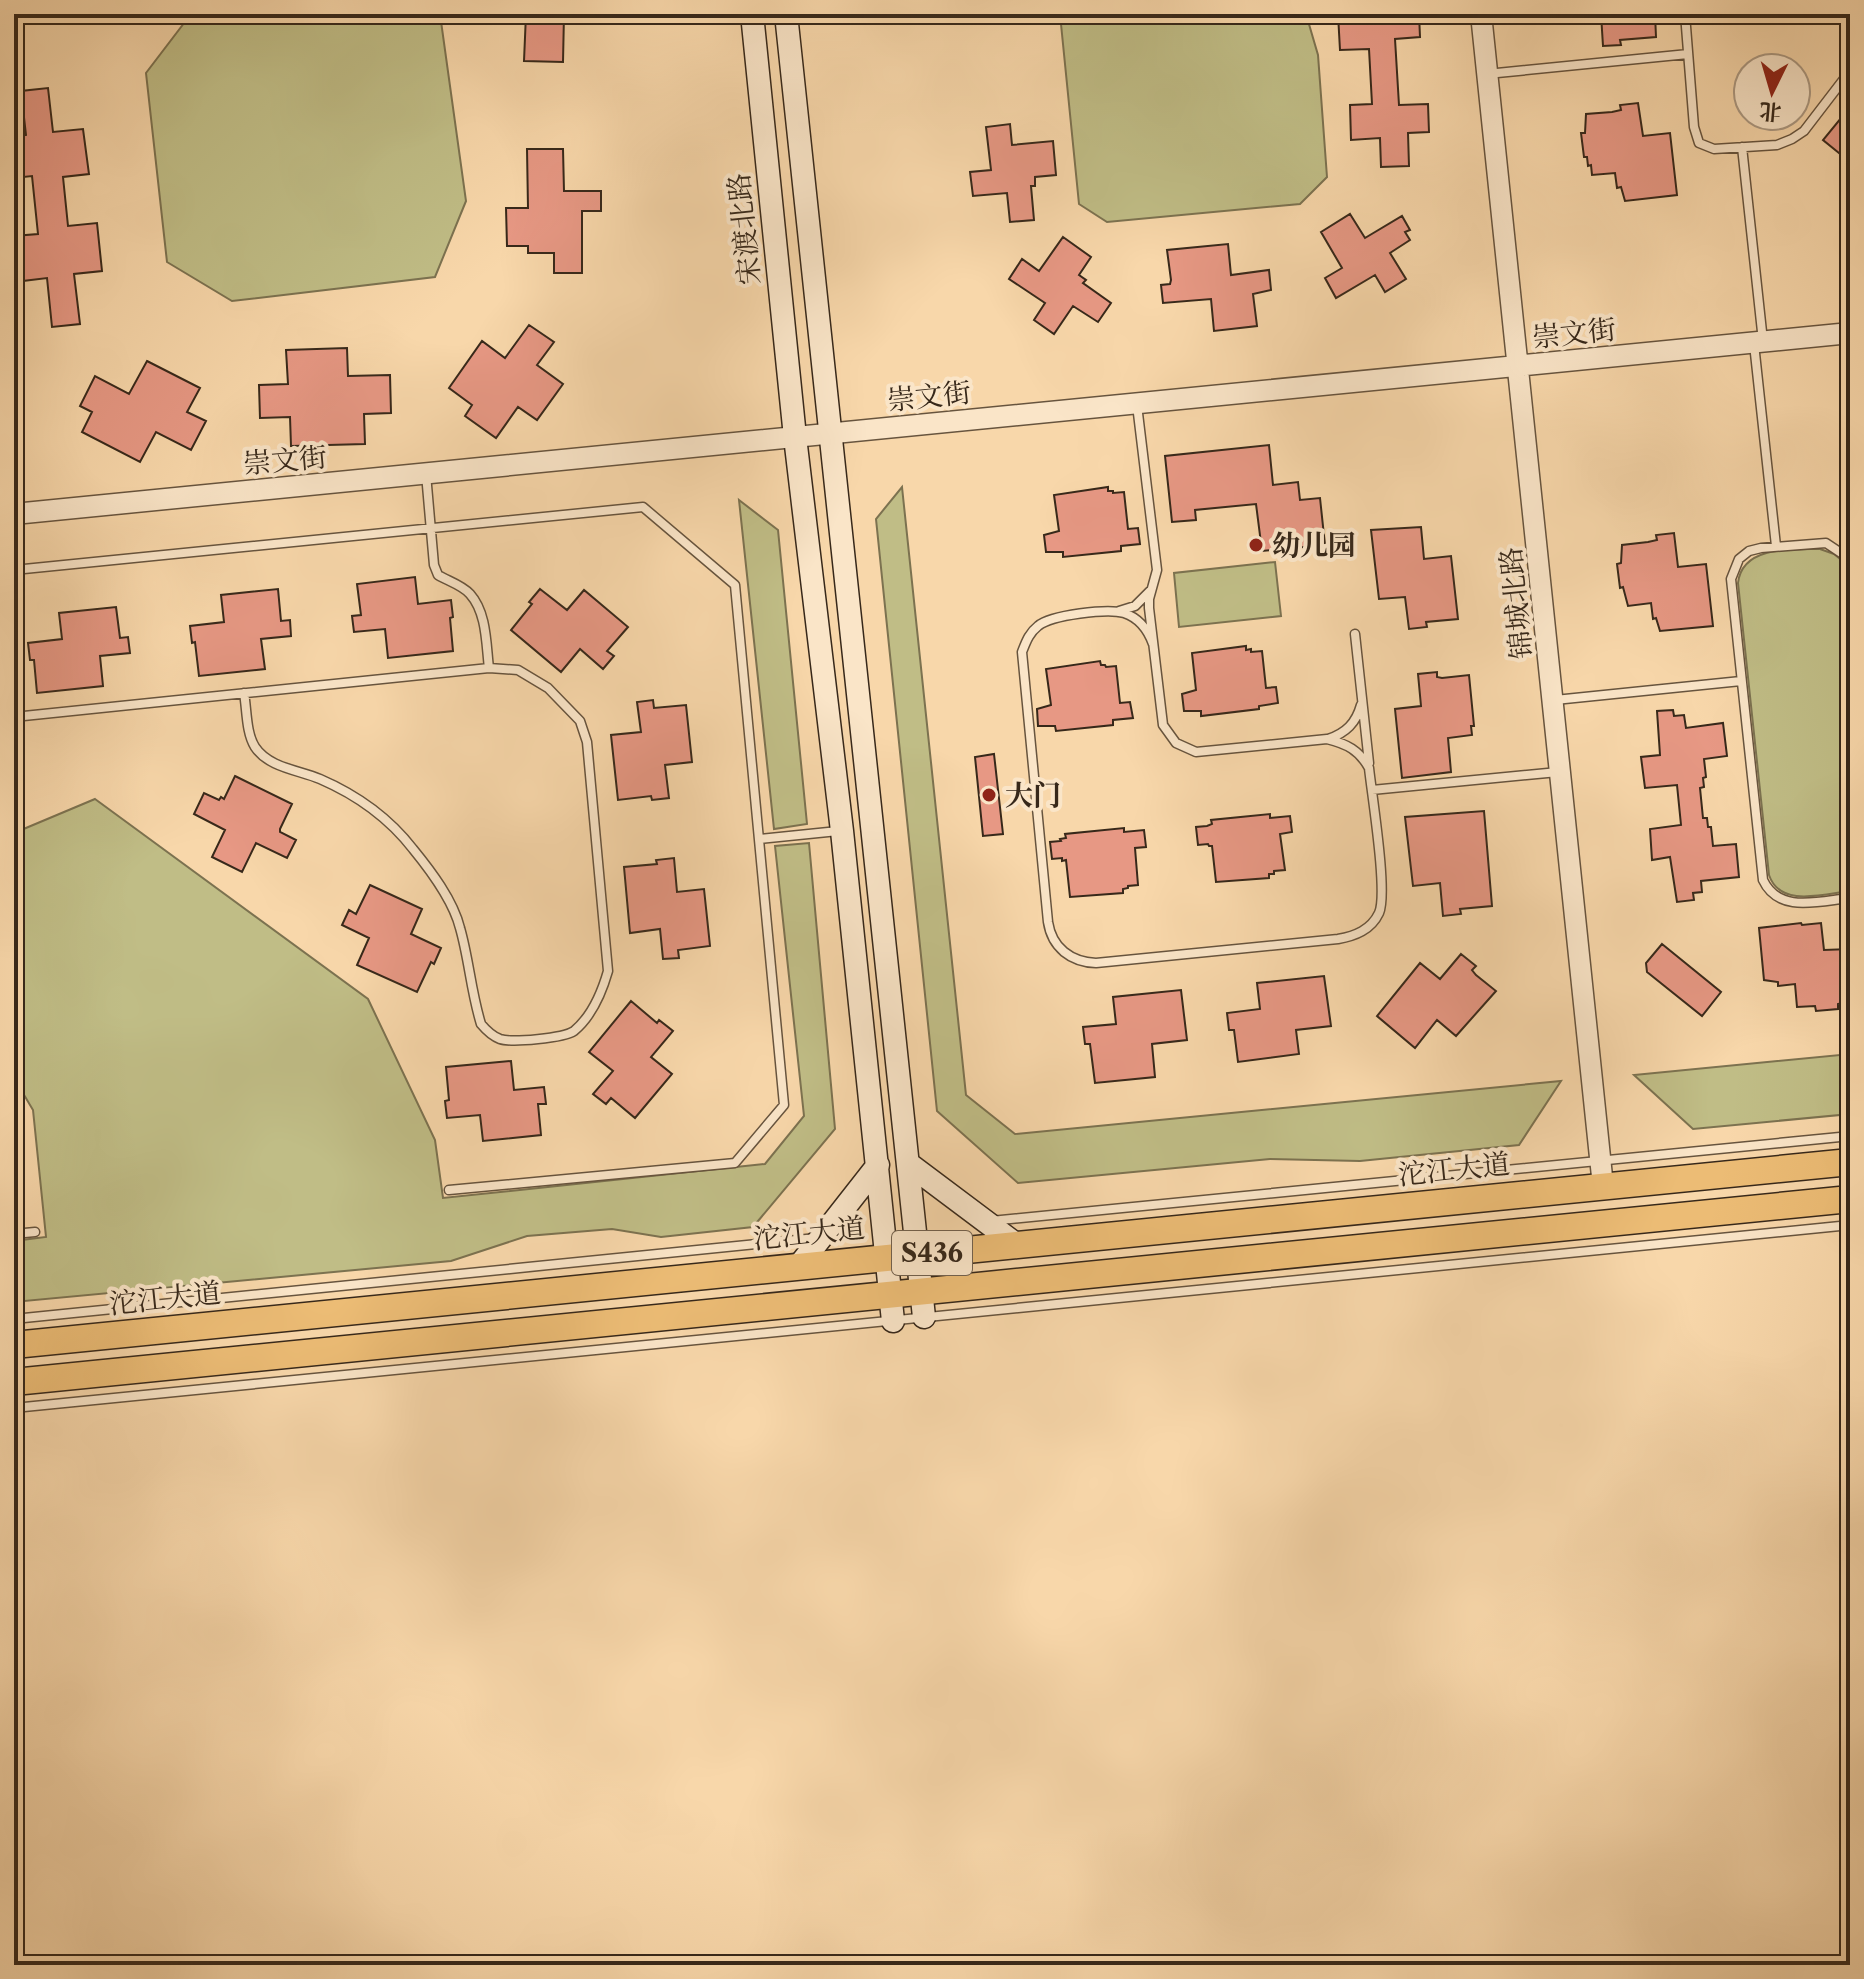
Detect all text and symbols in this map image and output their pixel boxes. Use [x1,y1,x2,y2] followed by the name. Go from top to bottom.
[1732,52,1812,132] north arrow
[1758,97,1782,126] text: 北
[721,172,767,286] street label: 宋渡北路
[1530,312,1618,354] street label: 崇文街
[885,375,973,417] street label: 崇文街
[242,439,328,481] street label: 崇文街
[1272,528,1356,562] place label: 幼儿园
[1247,536,1265,554] marker: 幼儿园
[1493,546,1539,660] street label: 锦城北路
[1005,778,1061,812] place label: 大门
[980,786,998,804] marker: 大门
[1397,1146,1511,1192] street label: 沱江大道
[752,1210,866,1256] street label: 沱江大道
[892,1231,972,1275] road number: S436
[108,1275,222,1321] street label: 沱江大道

